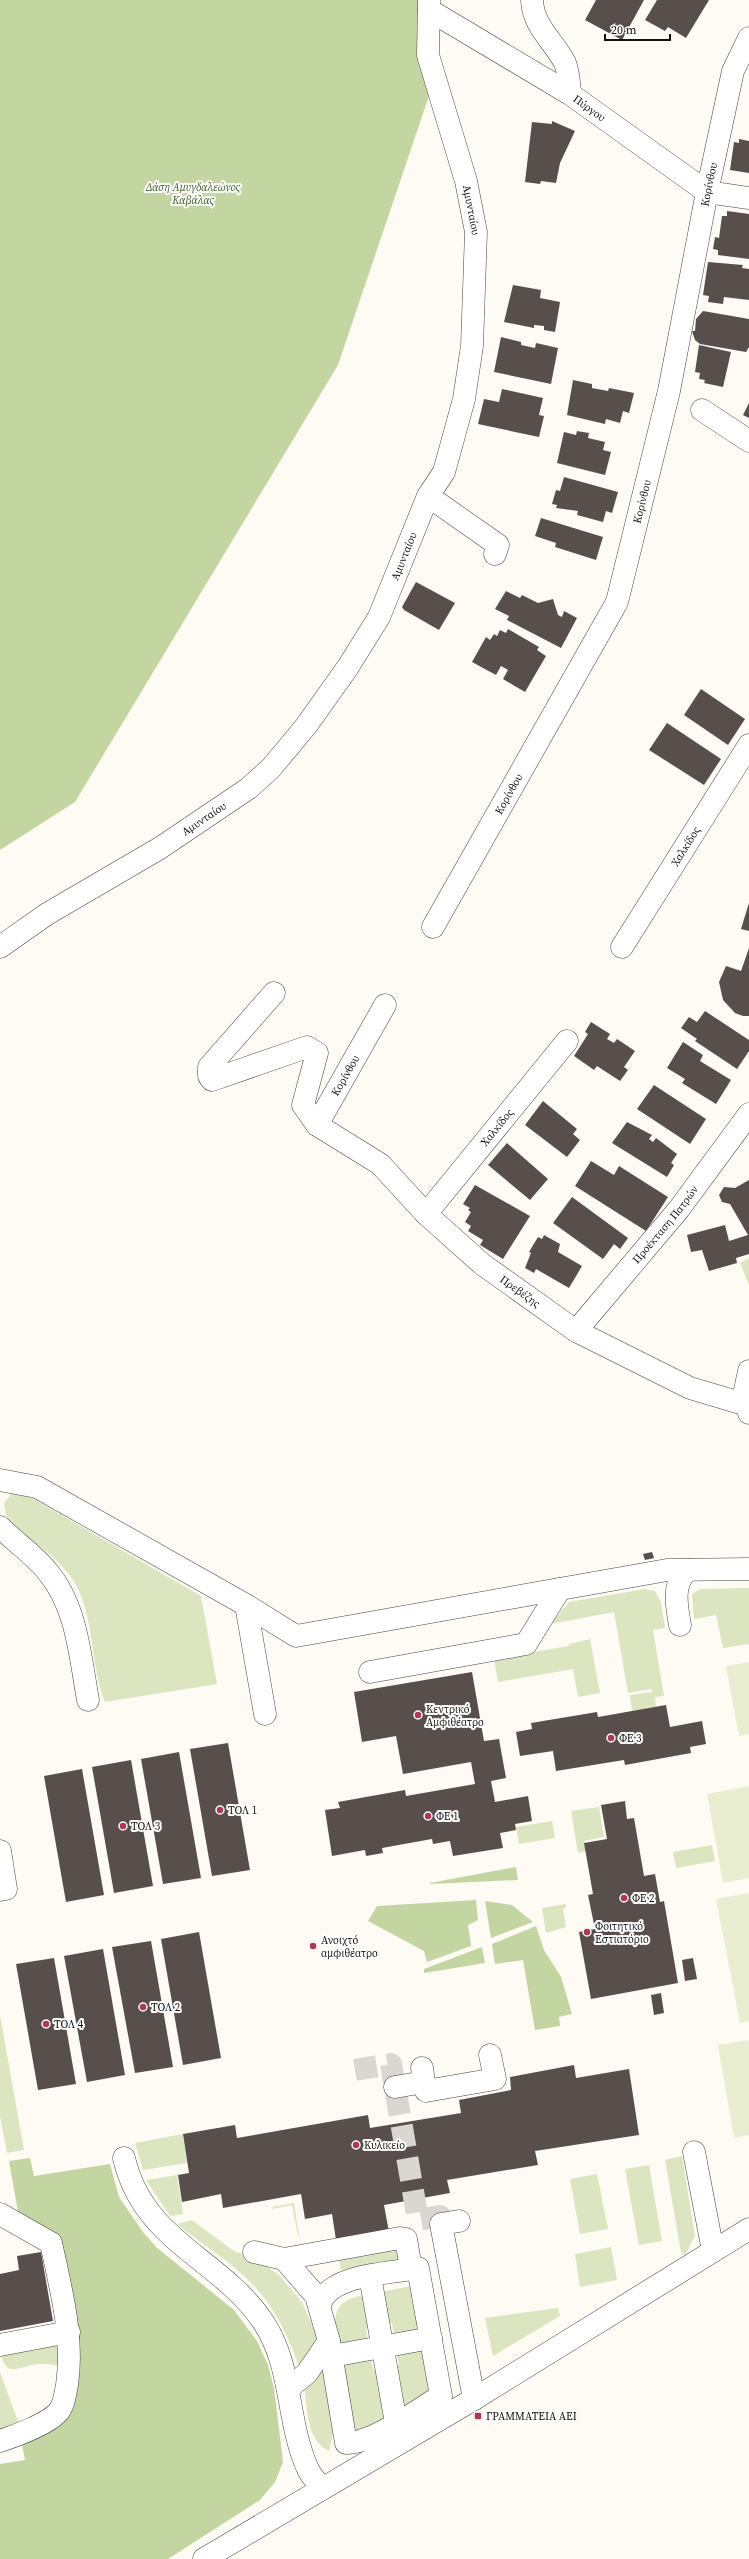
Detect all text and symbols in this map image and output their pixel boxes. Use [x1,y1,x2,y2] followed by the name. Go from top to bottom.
[605,16,670,42] scale bar
[611,22,637,38] text: 20 m
[570,91,609,125] street label: Πύργου
[697,161,721,208] street label: Κορίνθου
[145,180,241,208] park label: Δάση Αμυγδαλεώνος Καβάλας
[459,184,483,236] street label: Αμυνταίου
[629,478,654,525] street label: Κορίνθου
[387,530,420,582] street label: Αμυνταίου
[491,771,526,817] street label: Κορίνθου
[179,798,229,839] street label: Αμυνταίου
[667,823,703,869] street label: Χαλκίδος
[328,1052,363,1098] street label: Κορίνθου
[477,1105,517,1149] street label: Χαλκίδος
[629,1182,702,1267] street label: Προέκταση Πατρών
[497,1272,543,1311] street label: Πρεβέζης
[426,1702,484,1730] place label: Κεντρικό Αμφιθέατρο
[413,1710,423,1720] marker: Κεντρικό Αμφιθέατρο
[619,1731,642,1746] place label: ΦΕ 3
[606,1733,616,1743] marker: ΦΕ 3
[228,1803,257,1818] place label: ΤΟΛ 1
[215,1805,225,1815] marker: ΤΟΛ 1
[436,1809,459,1824] place label: ΦΕ 1
[423,1811,433,1821] marker: ΦΕ 1
[131,1819,161,1834] place label: ΤΟΛ 3
[118,1821,128,1831] marker: ΤΟΛ 3
[632,1891,655,1906] place label: ΦΕ 2
[619,1893,629,1903] marker: ΦΕ 2
[595,1919,649,1947] place label: Φοιτητικό Εστιατόριο
[582,1927,592,1937] marker: Φοιτητικό Εστιατόριο
[321,1933,378,1961] place label: Ανοιχτό αμφιθέατρο
[308,1941,318,1951] marker: Ανοιχτό αμφιθέατρο
[151,2000,181,2015] place label: ΤΟΛ 2
[138,2002,148,2012] marker: ΤΟΛ 2
[54,2017,84,2032] place label: ΤΟΛ 4
[41,2019,51,2029] marker: ΤΟΛ 4
[364,2138,405,2153] place label: Κυλικείο
[351,2140,361,2150] marker: Κυλικείο
[486,2409,577,2424] place label: ΓΡΑΜΜΑΤΕΙΑ ΑΕΙ
[473,2411,483,2421] marker: ΓΡΑΜΜΑΤΕΙΑ ΑΕΙ

